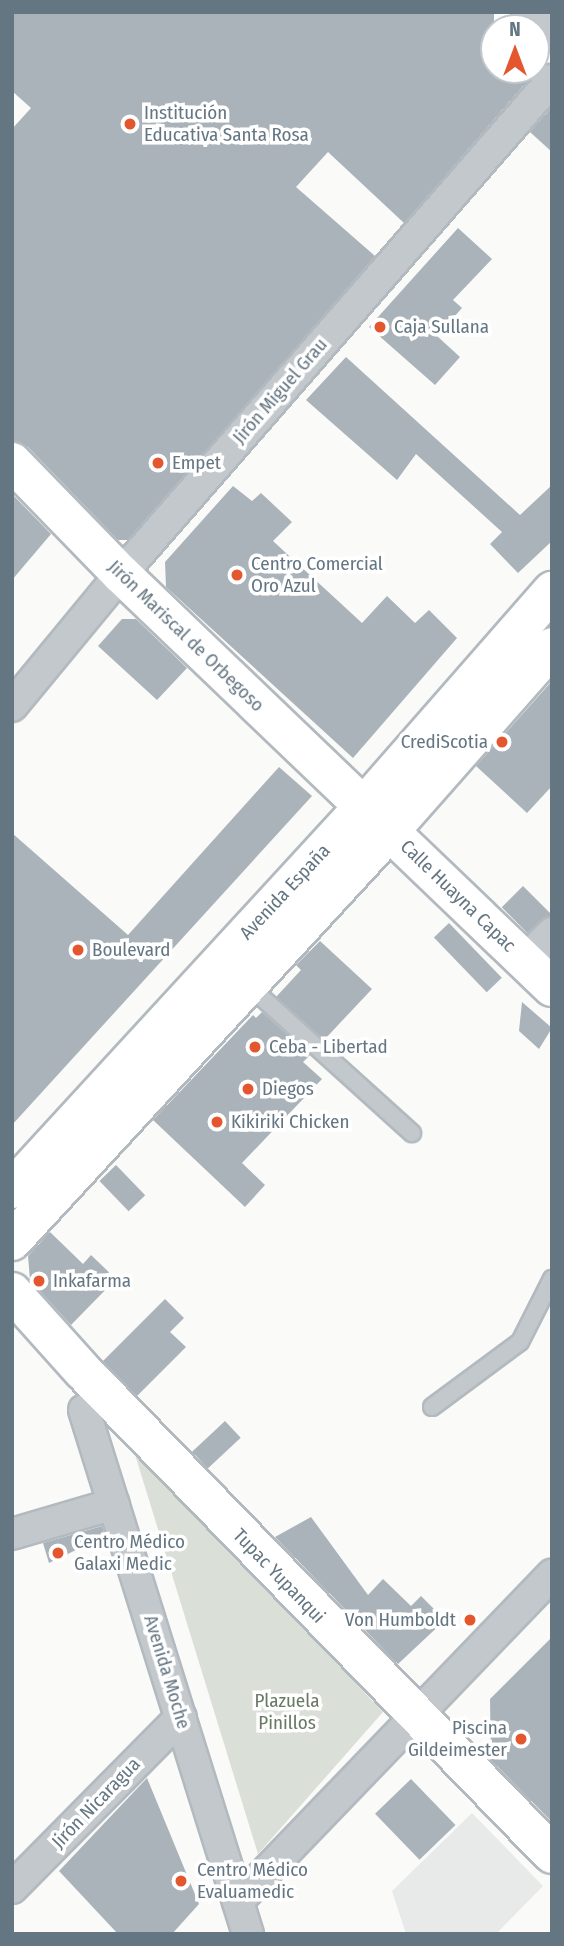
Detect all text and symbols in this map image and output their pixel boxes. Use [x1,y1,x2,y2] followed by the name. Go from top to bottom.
[480,14,550,84] north arrow
[509,18,521,41] text: N
[144,102,309,146] place label: Institución Educativa Santa Rosa
[122,116,138,132] marker: Institución Educativa Santa Rosa
[394,316,489,338] place label: Caja Sullana
[372,319,388,335] marker: Caja Sullana
[228,333,332,449] street label: Jirón Miguel Grau
[172,452,221,474] place label: Empet
[150,455,166,471] marker: Empet
[251,553,383,597] place label: Centro Comercial Oro Azul
[103,555,269,717] street label: Jirón Mariscal de Orbegoso
[229,567,245,583] marker: Centro Comercial Oro Azul
[401,731,488,753] place label: CrediScotia
[494,734,510,750] marker: CrediScotia
[396,835,520,957] street label: Calle Huayna Capac
[235,840,335,944] street label: Avenida España
[92,939,170,961] place label: Boulevard
[70,942,86,958] marker: Boulevard
[269,1036,388,1058] place label: Ceba - Libertad
[247,1039,263,1055] marker: Ceba - Libertad
[262,1078,314,1100] place label: Diegos
[240,1081,256,1097] marker: Diegos
[231,1111,349,1133] place label: Kikiriki Chicken
[209,1114,225,1130] marker: Kikiriki Chicken
[53,1270,131,1292] place label: Inkafarma
[31,1273,47,1289] marker: Inkafarma
[228,1524,330,1628] street label: Tupac Yupanqui
[74,1531,185,1575] place label: Centro Médico Galaxi Medic
[48,1543,68,1563] marker: Centro Médico Galaxi Medic
[345,1609,456,1631] place label: Von Humboldt
[139,1612,195,1732] street label: Avenida Moche
[462,1612,478,1628] marker: Von Humboldt
[255,1690,319,1734] park label: Plazuela Pinillos
[408,1717,507,1761] place label: Piscina Gildeimester
[513,1731,529,1747] marker: Piscina Gildeimester
[47,1753,145,1853] street label: Jirón Nicaragua
[197,1859,308,1903] place label: Centro Médico Evaluamedic
[171,1871,191,1891] marker: Centro Médico Evaluamedic

